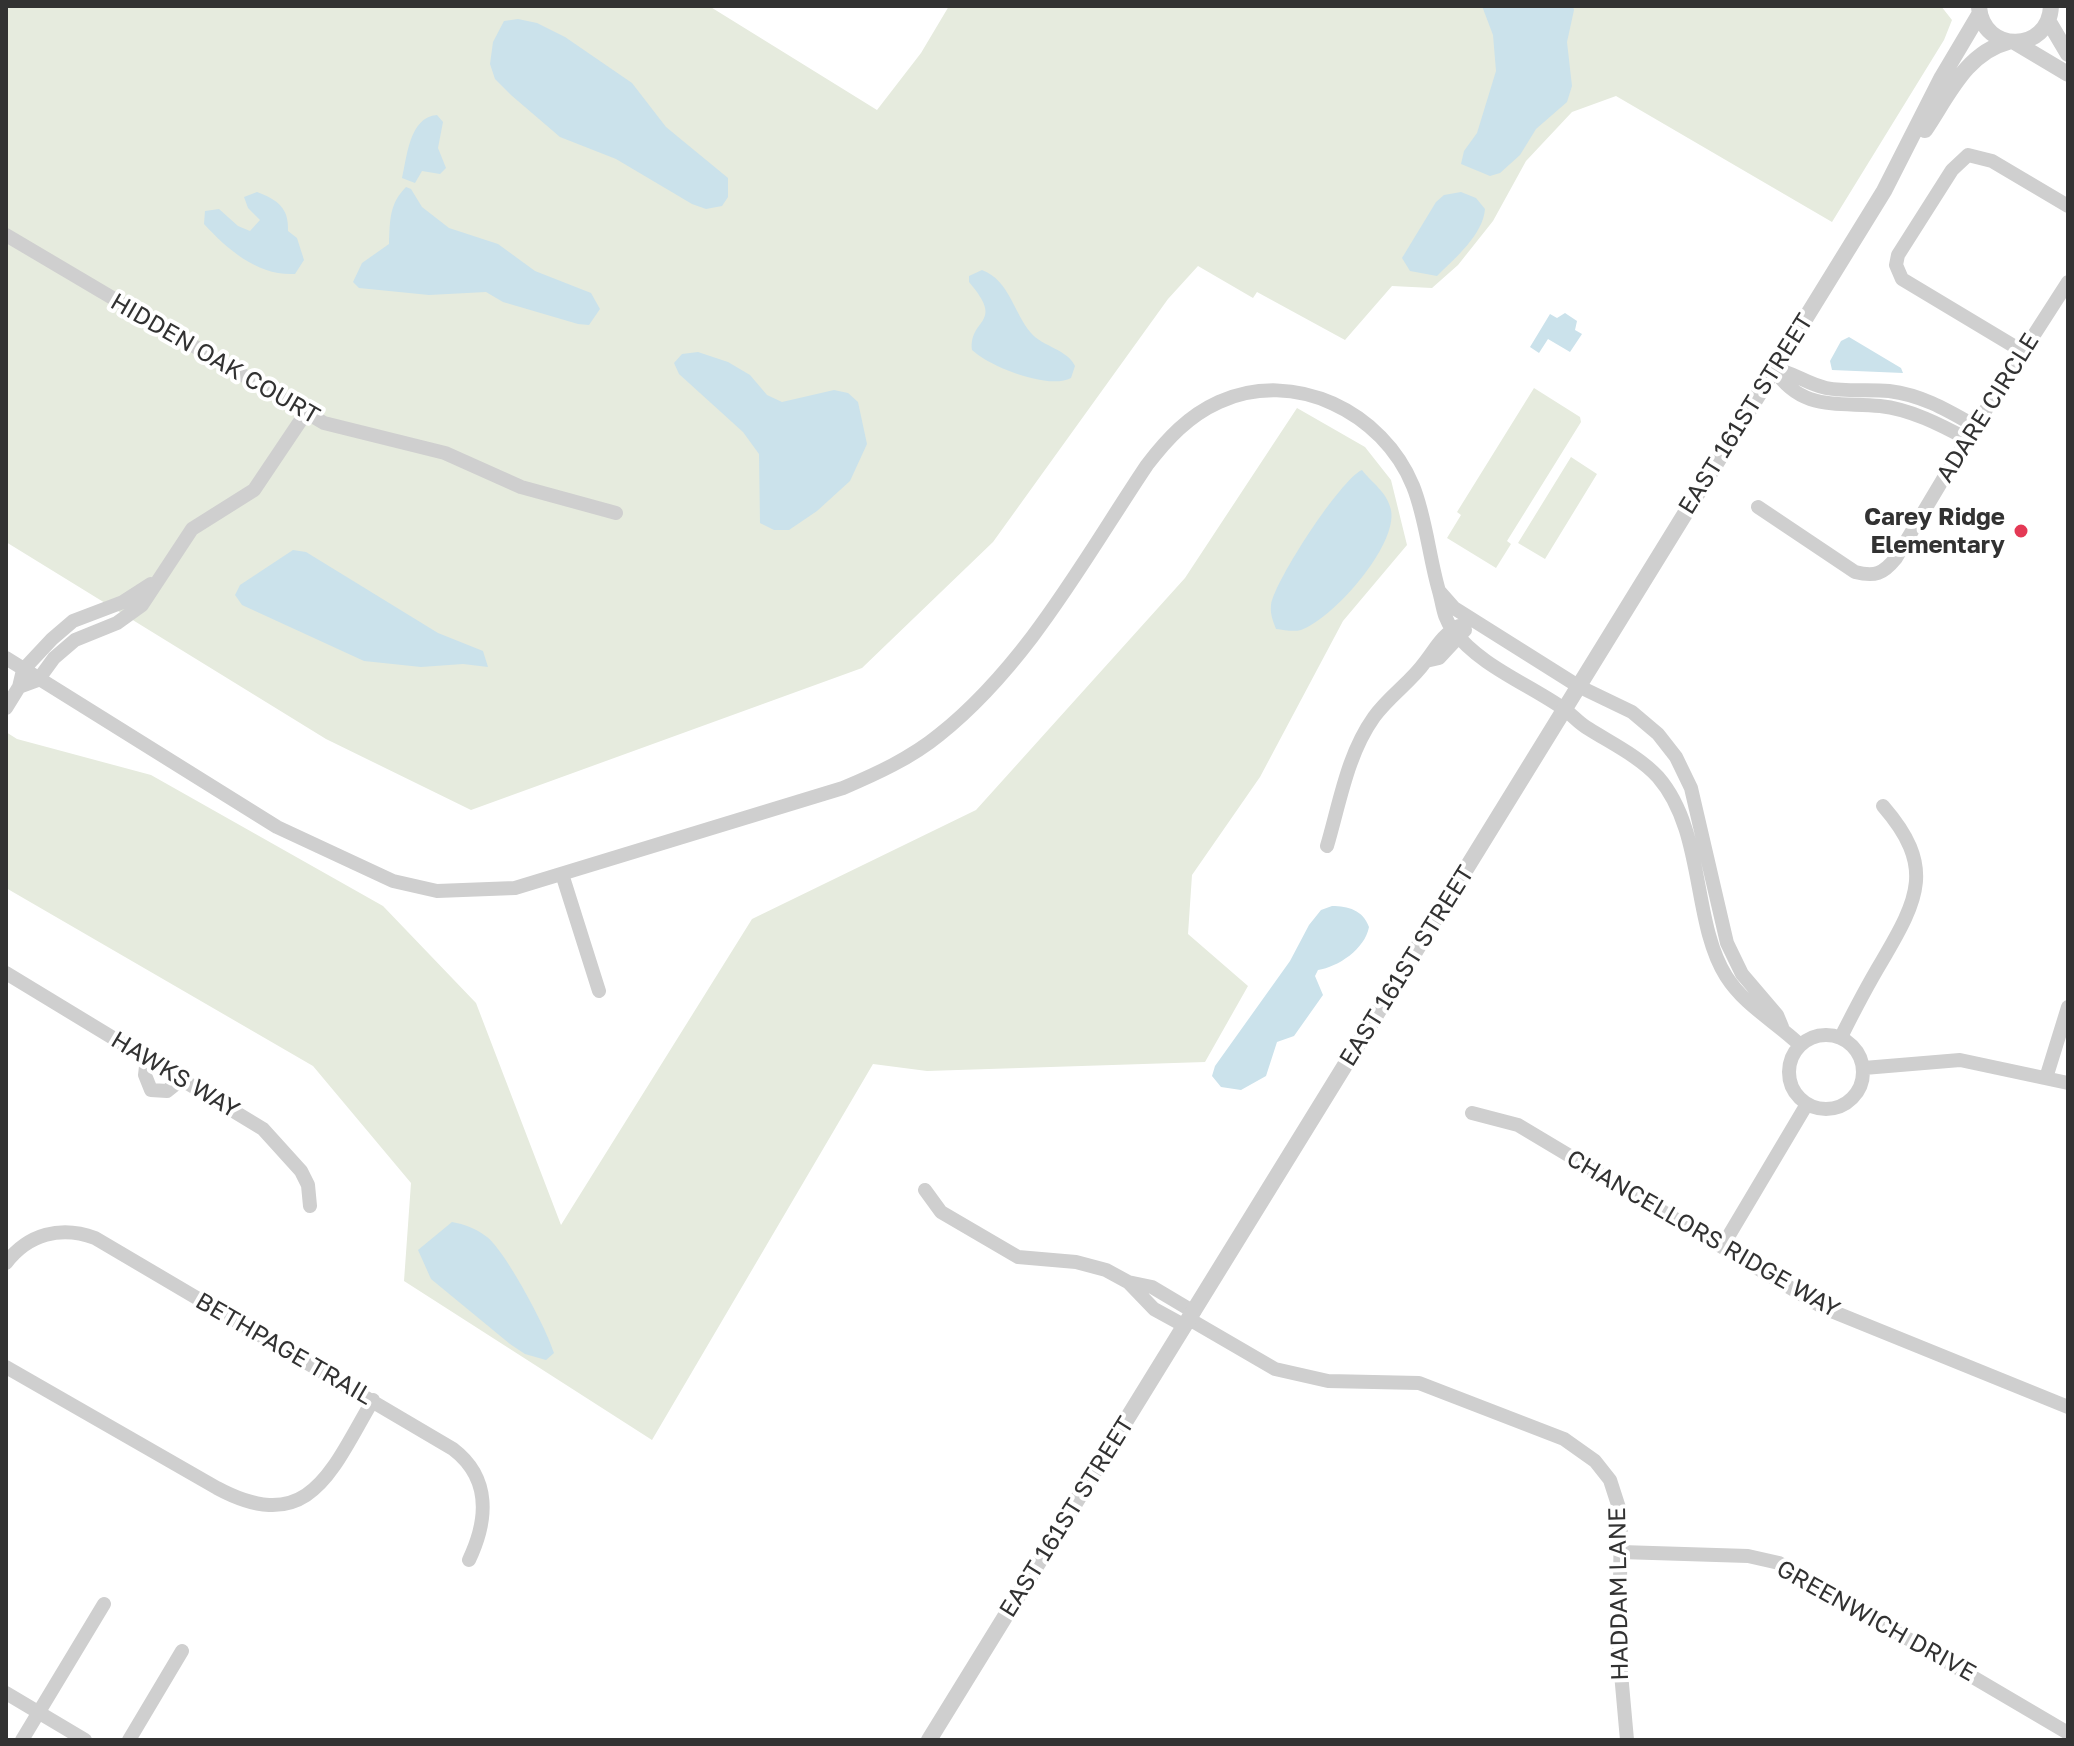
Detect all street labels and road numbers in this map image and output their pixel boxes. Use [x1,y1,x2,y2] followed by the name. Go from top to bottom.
[105,287,325,431] street label: HIDDEN OAK COURT
[1673,308,1819,520] street label: EAST 161ST STREET
[1931,328,2045,488] street label: ADARE CIRCLE
[1334,860,1480,1072] street label: EAST 161ST STREET
[106,1026,244,1124] street label: HAWKS WAY
[1561,1144,1845,1324] street label: CHANCELLORS RIDGE WAY
[190,1287,378,1411] street label: BETHPAGE TRAIL
[994,1411,1140,1623] street label: EAST 161ST STREET
[1603,1507,1635,1681] street label: HADDAM LANE
[1771,1554,1981,1688] street label: GREENWICH DRIVE

